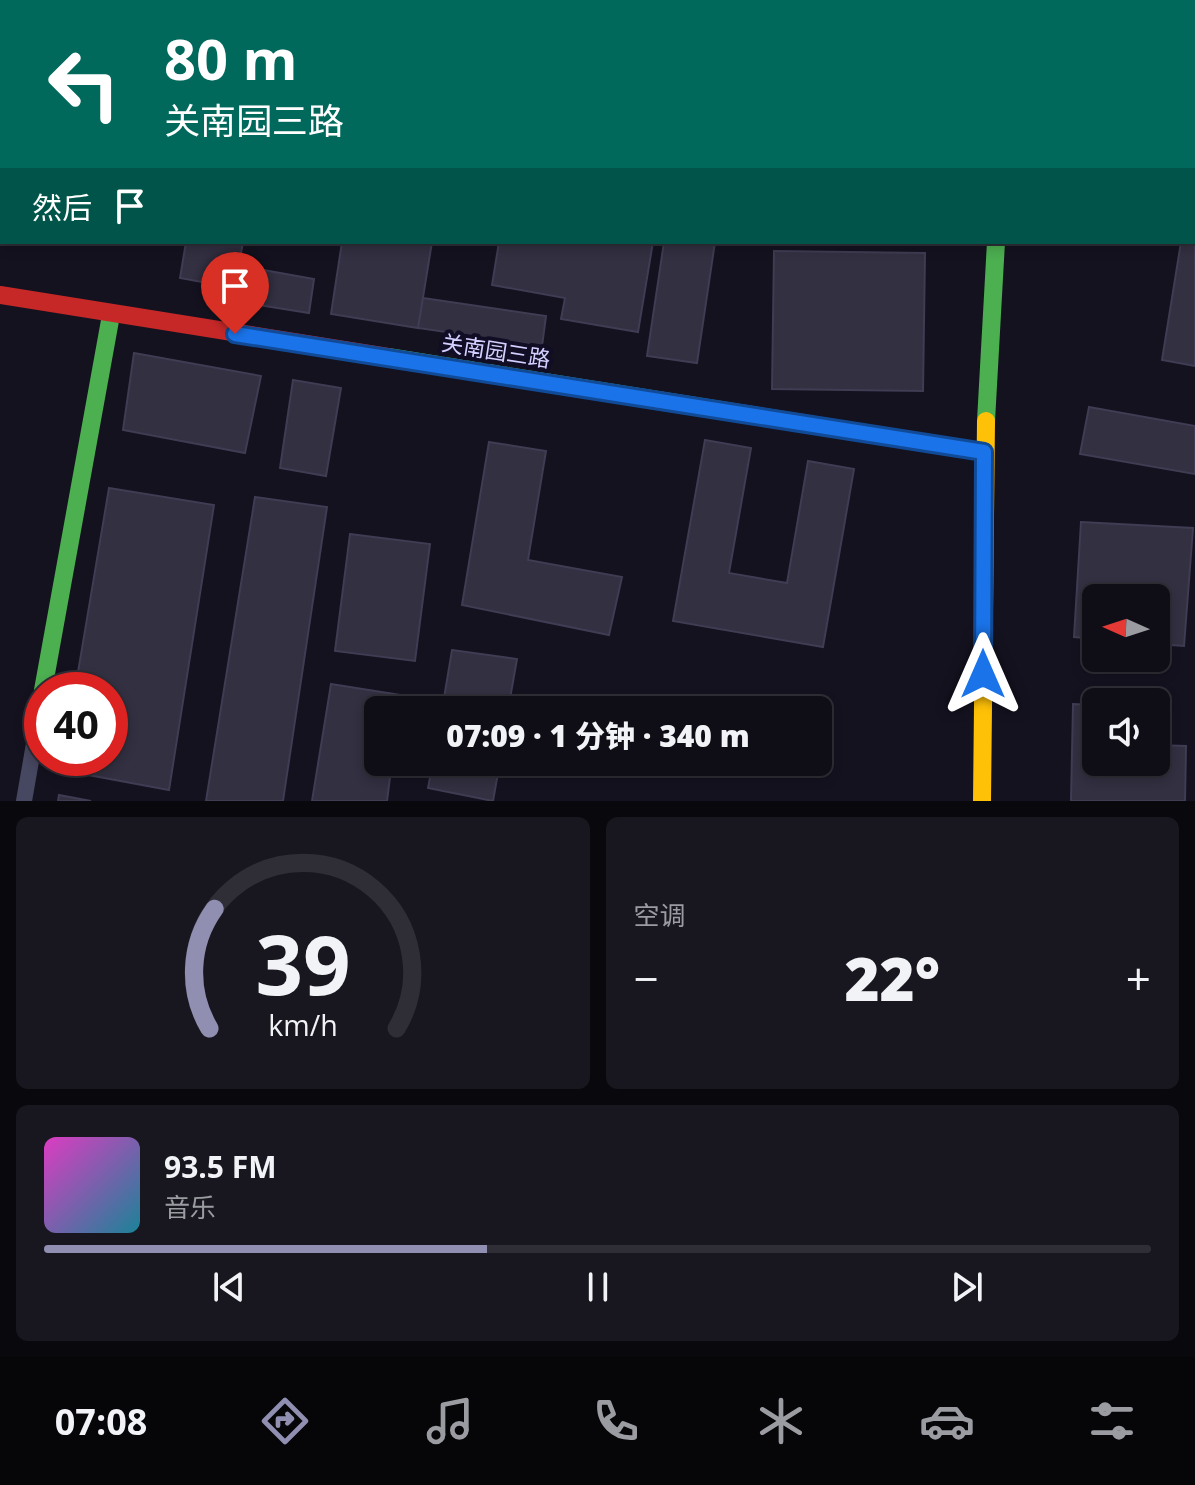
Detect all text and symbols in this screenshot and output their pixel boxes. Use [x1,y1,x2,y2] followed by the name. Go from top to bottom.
[164,20,298,96] text: 80 m
[32,32,136,136] icon: left
[164,96,344,145] text: 关南园三路
[108,184,152,228] icon: arrive
[32,187,92,228] text: 然后
[201,252,269,334] pin
[213,264,257,308] icon: arrive
[439,327,553,373] street label: 关南园三路
[1082,584,1170,672] north arrow
[1082,584,1170,776] map controls
[941,632,1025,716] position arrow
[24,672,128,776] speed limit sign: 40
[1082,688,1170,776] button: sound
[446,715,750,756] text: 07:09 · 1 分钟 · 340 m
[634,897,686,933] text: 空调
[255,906,350,1019] text: 39
[844,937,940,1019] text: 22°
[634,948,659,1008] text: −
[1126,948,1151,1008] text: +
[268,1005,337,1044] text: km/h
[164,1146,277,1187] text: 93.5 FM
[164,1189,216,1225] text: 音乐
[207,1265,251,1309] icon: previous
[576,1265,620,1309] icon: pause
[945,1265,989,1309] icon: next
[257,1393,313,1449] icon: directions
[422,1393,478,1449] icon: music
[588,1393,644,1449] icon: phone
[753,1393,809,1449] icon: climate
[919,1393,975,1449] icon: car
[1084,1393,1140,1449] icon: filters
[55,1397,147,1446] text: 07:08

